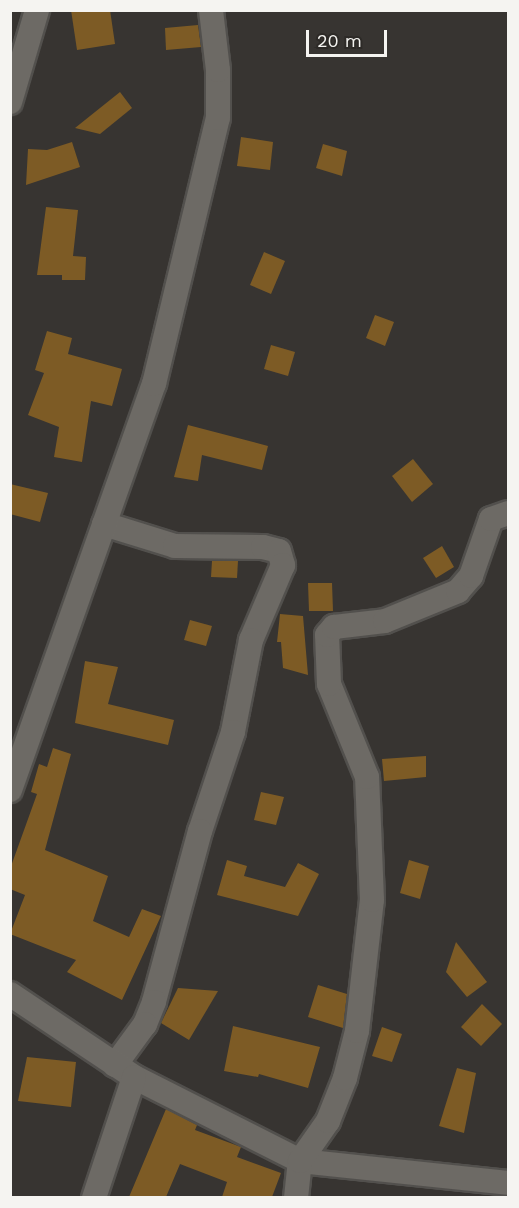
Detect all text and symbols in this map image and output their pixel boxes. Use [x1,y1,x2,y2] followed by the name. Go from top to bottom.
[309,18,390,56] scale bar
[317,30,362,51] text: 20 m

